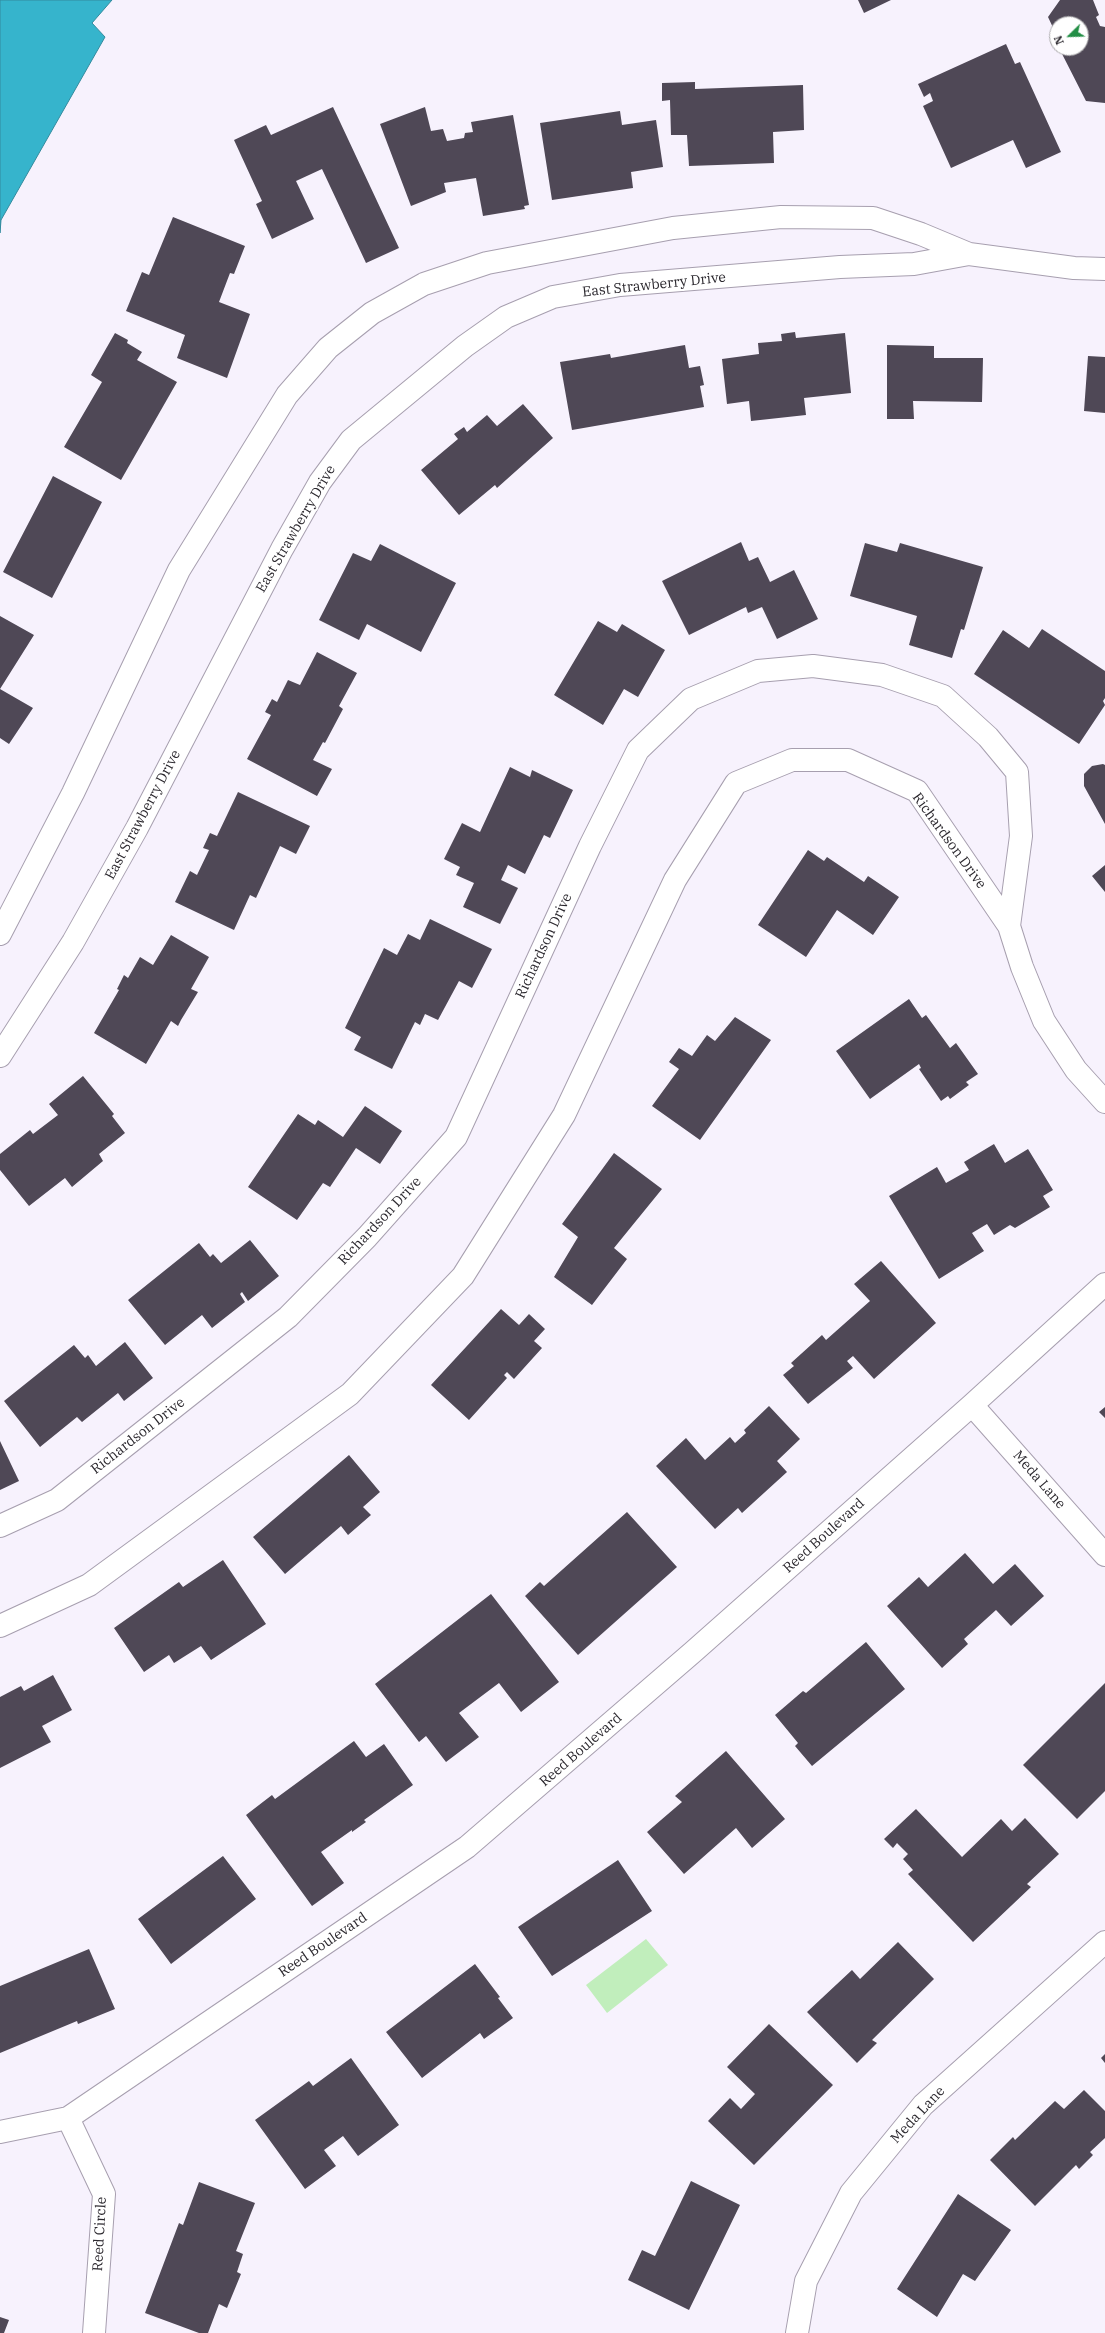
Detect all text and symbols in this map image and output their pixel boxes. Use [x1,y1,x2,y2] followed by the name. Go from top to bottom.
[1049,16,1089,56] north arrow
[1051,34,1067,47] text: N
[581,269,727,301] street label: East Strawberry Drive
[253,462,339,596] street label: East Strawberry Drive
[102,747,184,883] street label: East Strawberry Drive
[909,790,989,892] street label: Richardson Drive
[512,891,576,1001] street label: Richardson Drive
[335,1173,425,1269] street label: Richardson Drive
[88,1394,188,1478] street label: Richardson Drive
[1009,1447,1069,1513] street label: Meda Lane
[780,1495,868,1577] street label: Reed Boulevard
[536,1710,626,1790] street label: Reed Boulevard
[275,1909,371,1981] street label: Reed Boulevard
[887,2083,949,2147] street label: Meda Lane
[90,2196,110,2272] street label: Reed Circle

